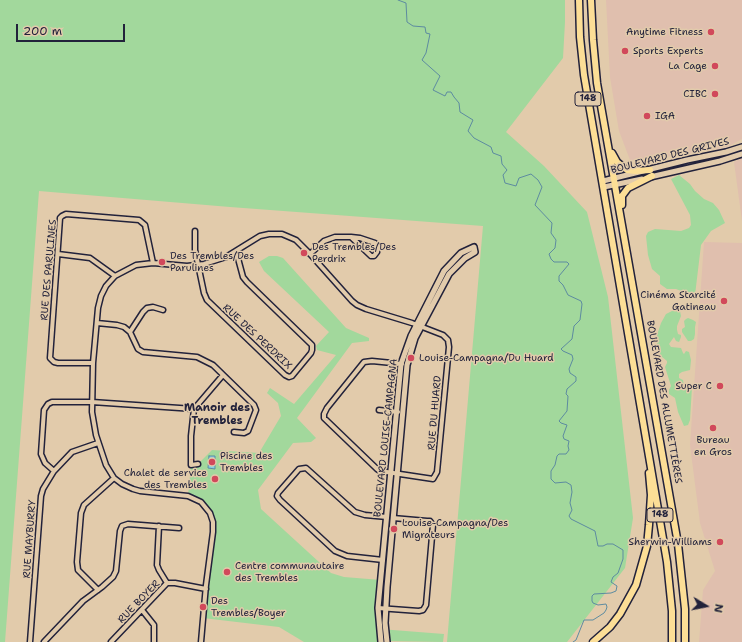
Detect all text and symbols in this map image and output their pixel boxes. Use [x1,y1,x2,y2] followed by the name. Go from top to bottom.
[18,16,127,42] scale bar
[23,23,62,39] text: 200 m
[626,26,703,38] place label: Anytime Fitness
[706,27,716,37] marker: Anytime Fitness
[633,45,703,57] place label: Sports Experts
[620,46,630,56] marker: Sports Experts
[668,60,707,72] place label: La Cage
[710,61,720,71] marker: La Cage
[683,88,707,100] place label: CIBC
[710,89,720,99] marker: CIBC
[575,92,601,106] road number: 148
[655,110,675,122] place label: IGA
[642,111,652,121] marker: IGA
[610,135,730,177] street label: BOULEVARD DES GRIVES
[39,219,59,321] street label: RUE DES PARULINES
[312,241,396,264] place label: Des Trembles/Des Perdrix
[299,248,309,258] marker: Des Trembles/Des Perdrix
[170,250,254,274] place label: Des Trembles/Des Parulines
[157,257,167,267] marker: Des Trembles/Des Parulines
[640,289,716,312] place label: Cinéma Starcité Gatineau
[719,296,729,306] marker: Cinéma Starcité Gatineau
[220,302,294,372] street label: RUE DES PERDRIX
[644,319,684,485] street label: BOULEVARD DES ALLUMETTIÈRES
[419,352,554,364] place label: Louise-Campagna/Du Huard
[406,353,416,363] marker: Louise-Campagna/Du Huard
[372,358,400,518] street label: BOULEVARD LOUISE-CAMPAGNA
[426,375,444,451] street label: RUE DU HUARD
[676,380,712,392] place label: Super C
[715,381,725,391] marker: Super C
[184,401,250,427] district label: Manoir des Trembles
[708,423,718,433] marker: Bureau en Gros
[694,434,732,458] place label: Bureau en Gros
[220,450,272,474] place label: Piscine des Trembles
[207,457,217,467] marker: Piscine des Trembles
[124,467,207,490] place label: Chalet de service des Trembles
[210,474,220,484] marker: Chalet de service des Trembles
[21,499,39,579] street label: RUE MAYBURRY
[647,508,673,522] road number: 148
[402,517,508,540] place label: Louise-Campagna/Des Migrateurs
[389,524,399,534] marker: Louise-Campagna/Des Migrateurs
[628,536,712,548] place label: Sherwin-Williams
[715,537,725,547] marker: Sherwin-Williams
[235,560,344,584] place label: Centre communautaire des Trembles
[222,567,232,577] marker: Centre communautaire des Trembles
[115,578,163,626] street label: RUE BOYER
[686,586,726,626] north arrow
[211,595,286,618] place label: Des Trembles/Boyer
[198,602,208,612] marker: Des Trembles/Boyer
[710,603,726,614] text: N

